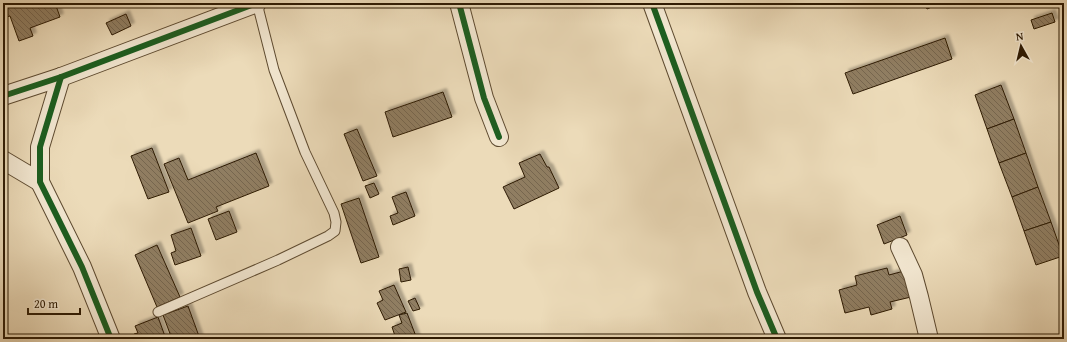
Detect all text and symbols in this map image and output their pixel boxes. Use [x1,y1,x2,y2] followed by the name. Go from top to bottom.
[1001,26,1041,66] north arrow
[1015,28,1025,45] text: N
[28,290,80,316] scale bar
[34,295,58,312] text: 20 m

